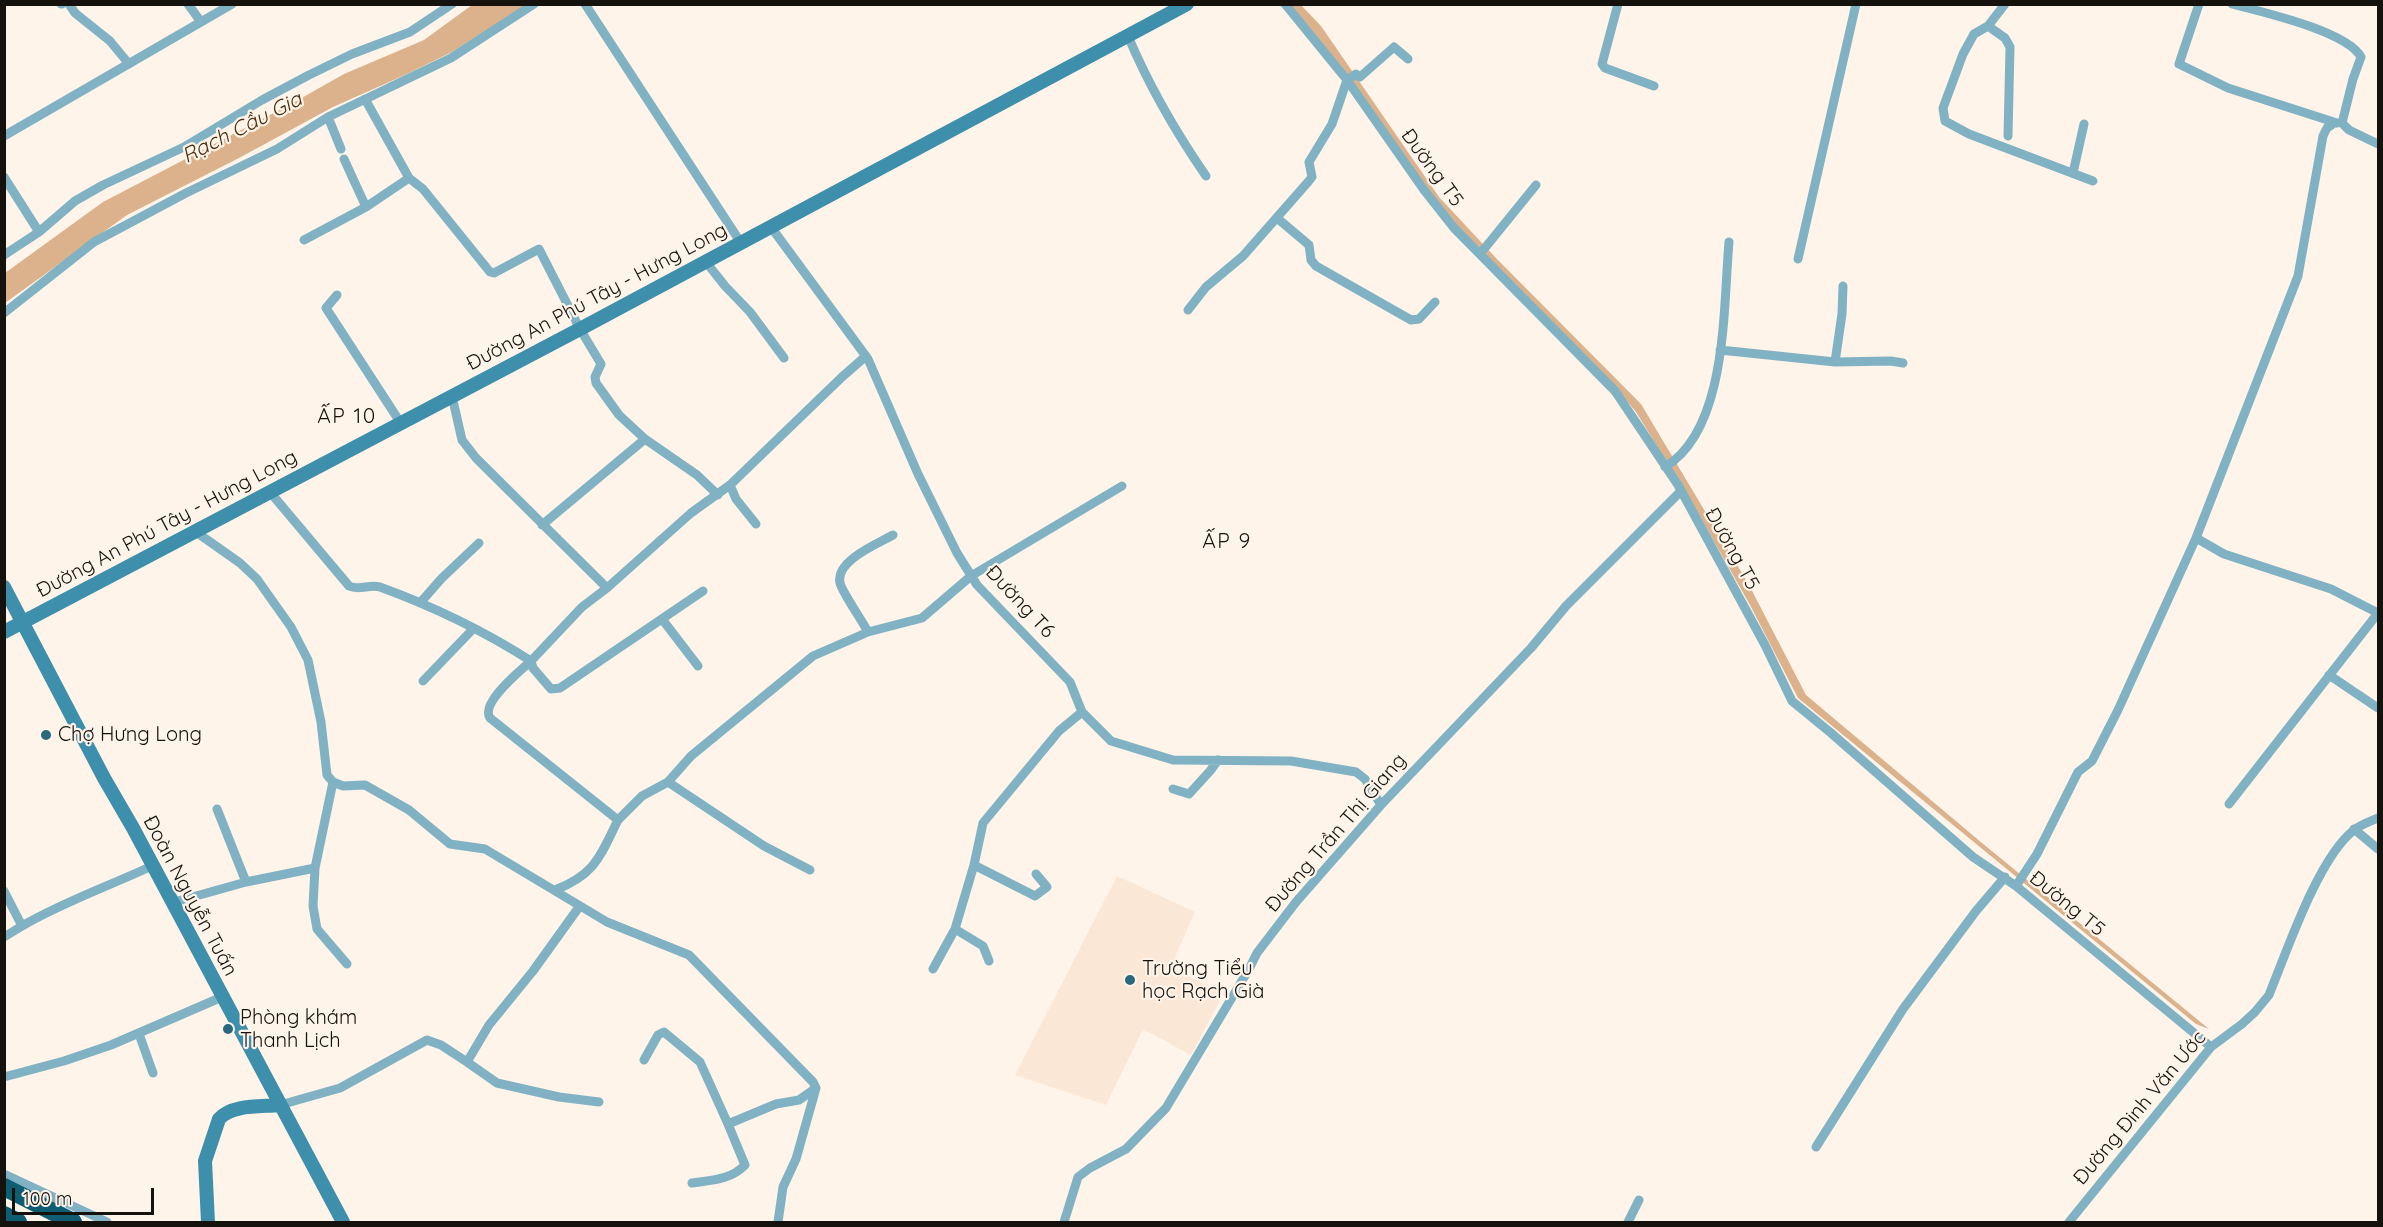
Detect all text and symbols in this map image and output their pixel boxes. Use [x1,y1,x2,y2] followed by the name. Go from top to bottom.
[178,87,306,169] water label: Rạch Cầu Gia
[1396,124,1468,212] street label: Đường T5
[463,218,731,376] street label: Đường An Phú Tây - Hưng Long
[317,404,377,430] district label: ẤP 10
[33,445,301,603] street label: Đường An Phú Tây - Hưng Long
[1700,504,1764,594] street label: Đường T5
[1202,529,1252,555] district label: ẤP 9
[980,561,1060,643] street label: Đường T6
[58,723,202,747] place label: Chợ Hưng Long
[39,728,53,742] marker: Chợ Hưng Long
[1261,749,1411,917] street label: Đường Trần Thị Giang
[138,812,242,980] street label: Đoàn Nguyễn Tuấn
[2024,866,2110,942] street label: Đường T5
[1142,957,1264,1004] place label: Trường Tiểu học Rạch Già
[1123,973,1137,987] marker: Trường Tiểu học Rạch Già
[240,1006,357,1053] place label: Phòng khám Thanh Lịch
[221,1022,235,1036] marker: Phòng khám Thanh Lịch
[2069,1026,2211,1190] street label: Đường Đinh Văn Ước
[15,1176,158,1214] scale bar
[23,1187,72,1210] text: 100 m

